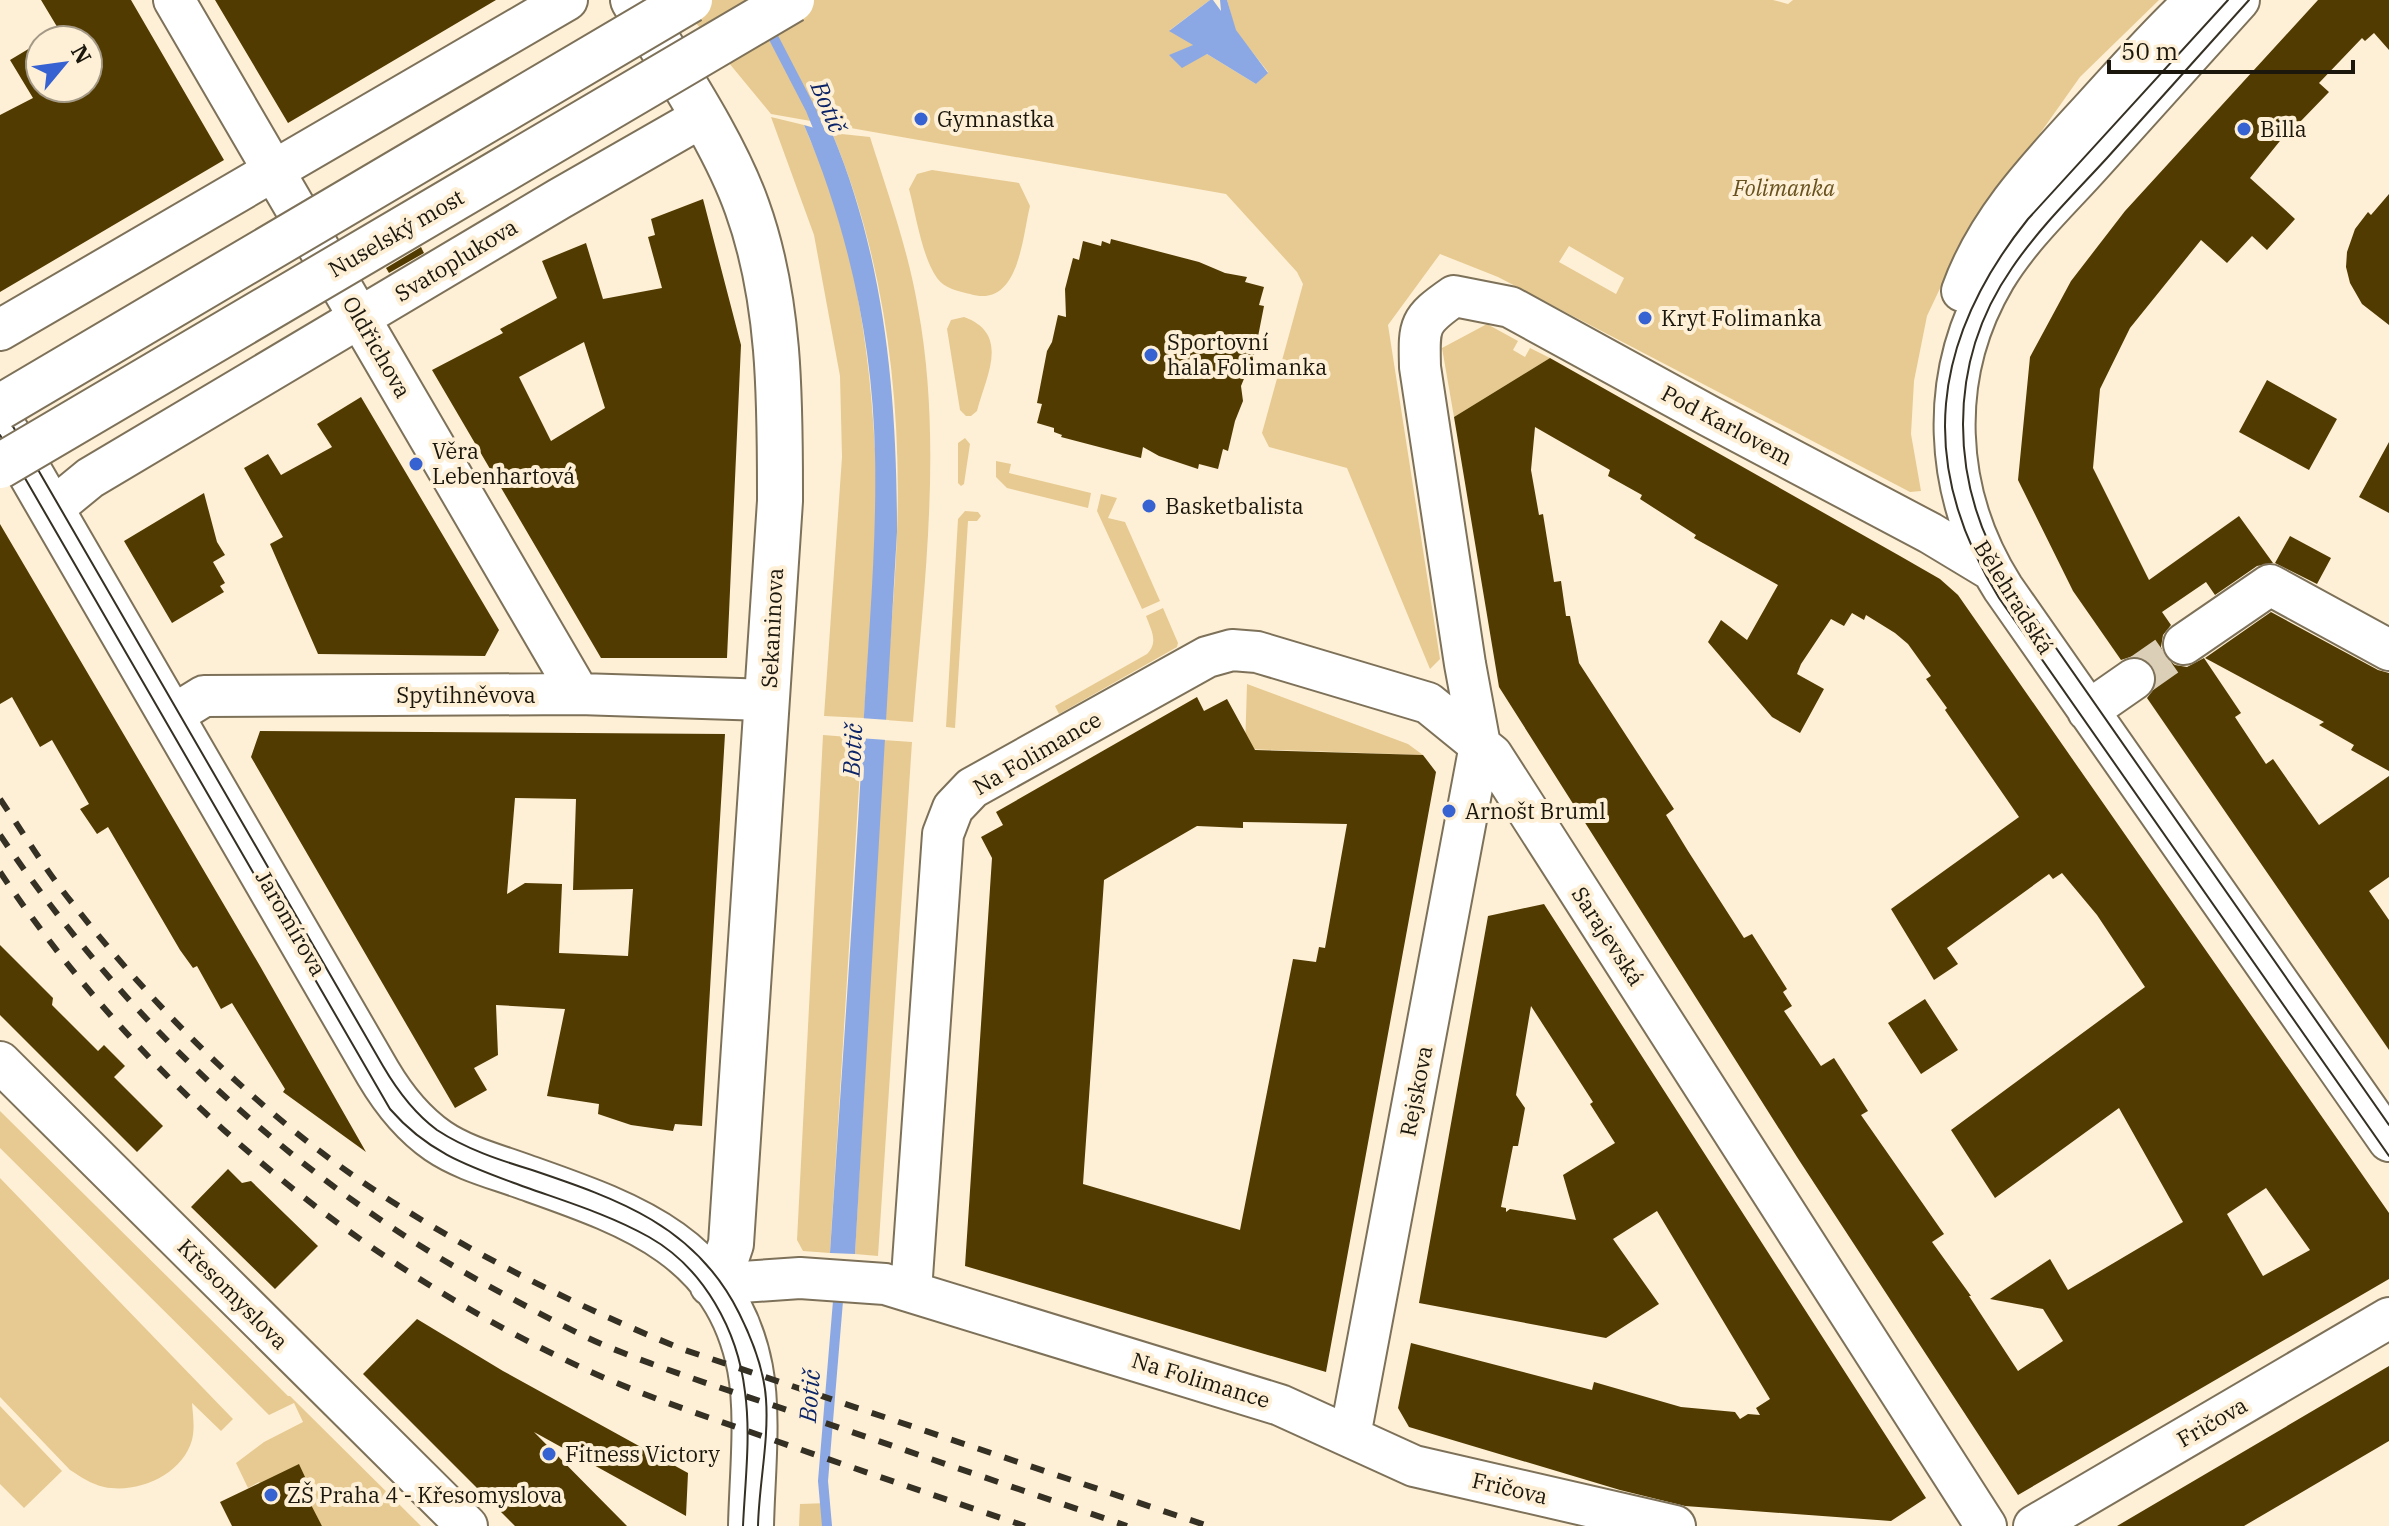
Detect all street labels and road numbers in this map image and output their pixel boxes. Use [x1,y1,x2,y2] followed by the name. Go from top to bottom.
[323,182,469,283] street label: Nuselský most
[389,212,522,308] street label: Svatoplukova
[337,291,418,403] street label: Oldřichova
[1657,378,1798,471] street label: Pod Karlovem
[1968,534,2061,659] street label: Bělehradská
[754,567,789,689] street label: Sekaninova
[396,680,536,709] street label: Spytihněvova
[968,704,1106,801] street label: Na Folimance
[250,865,333,981] street label: Jaromírova
[1566,881,1651,991] street label: Sarajevská
[1393,1043,1439,1139] street label: Rejskova
[172,1232,295,1355] street label: Křesomyslova
[1129,1345,1274,1414] street label: Na Folimance
[2171,1390,2252,1453] street label: Fričova
[1469,1465,1551,1510] street label: Fričova

